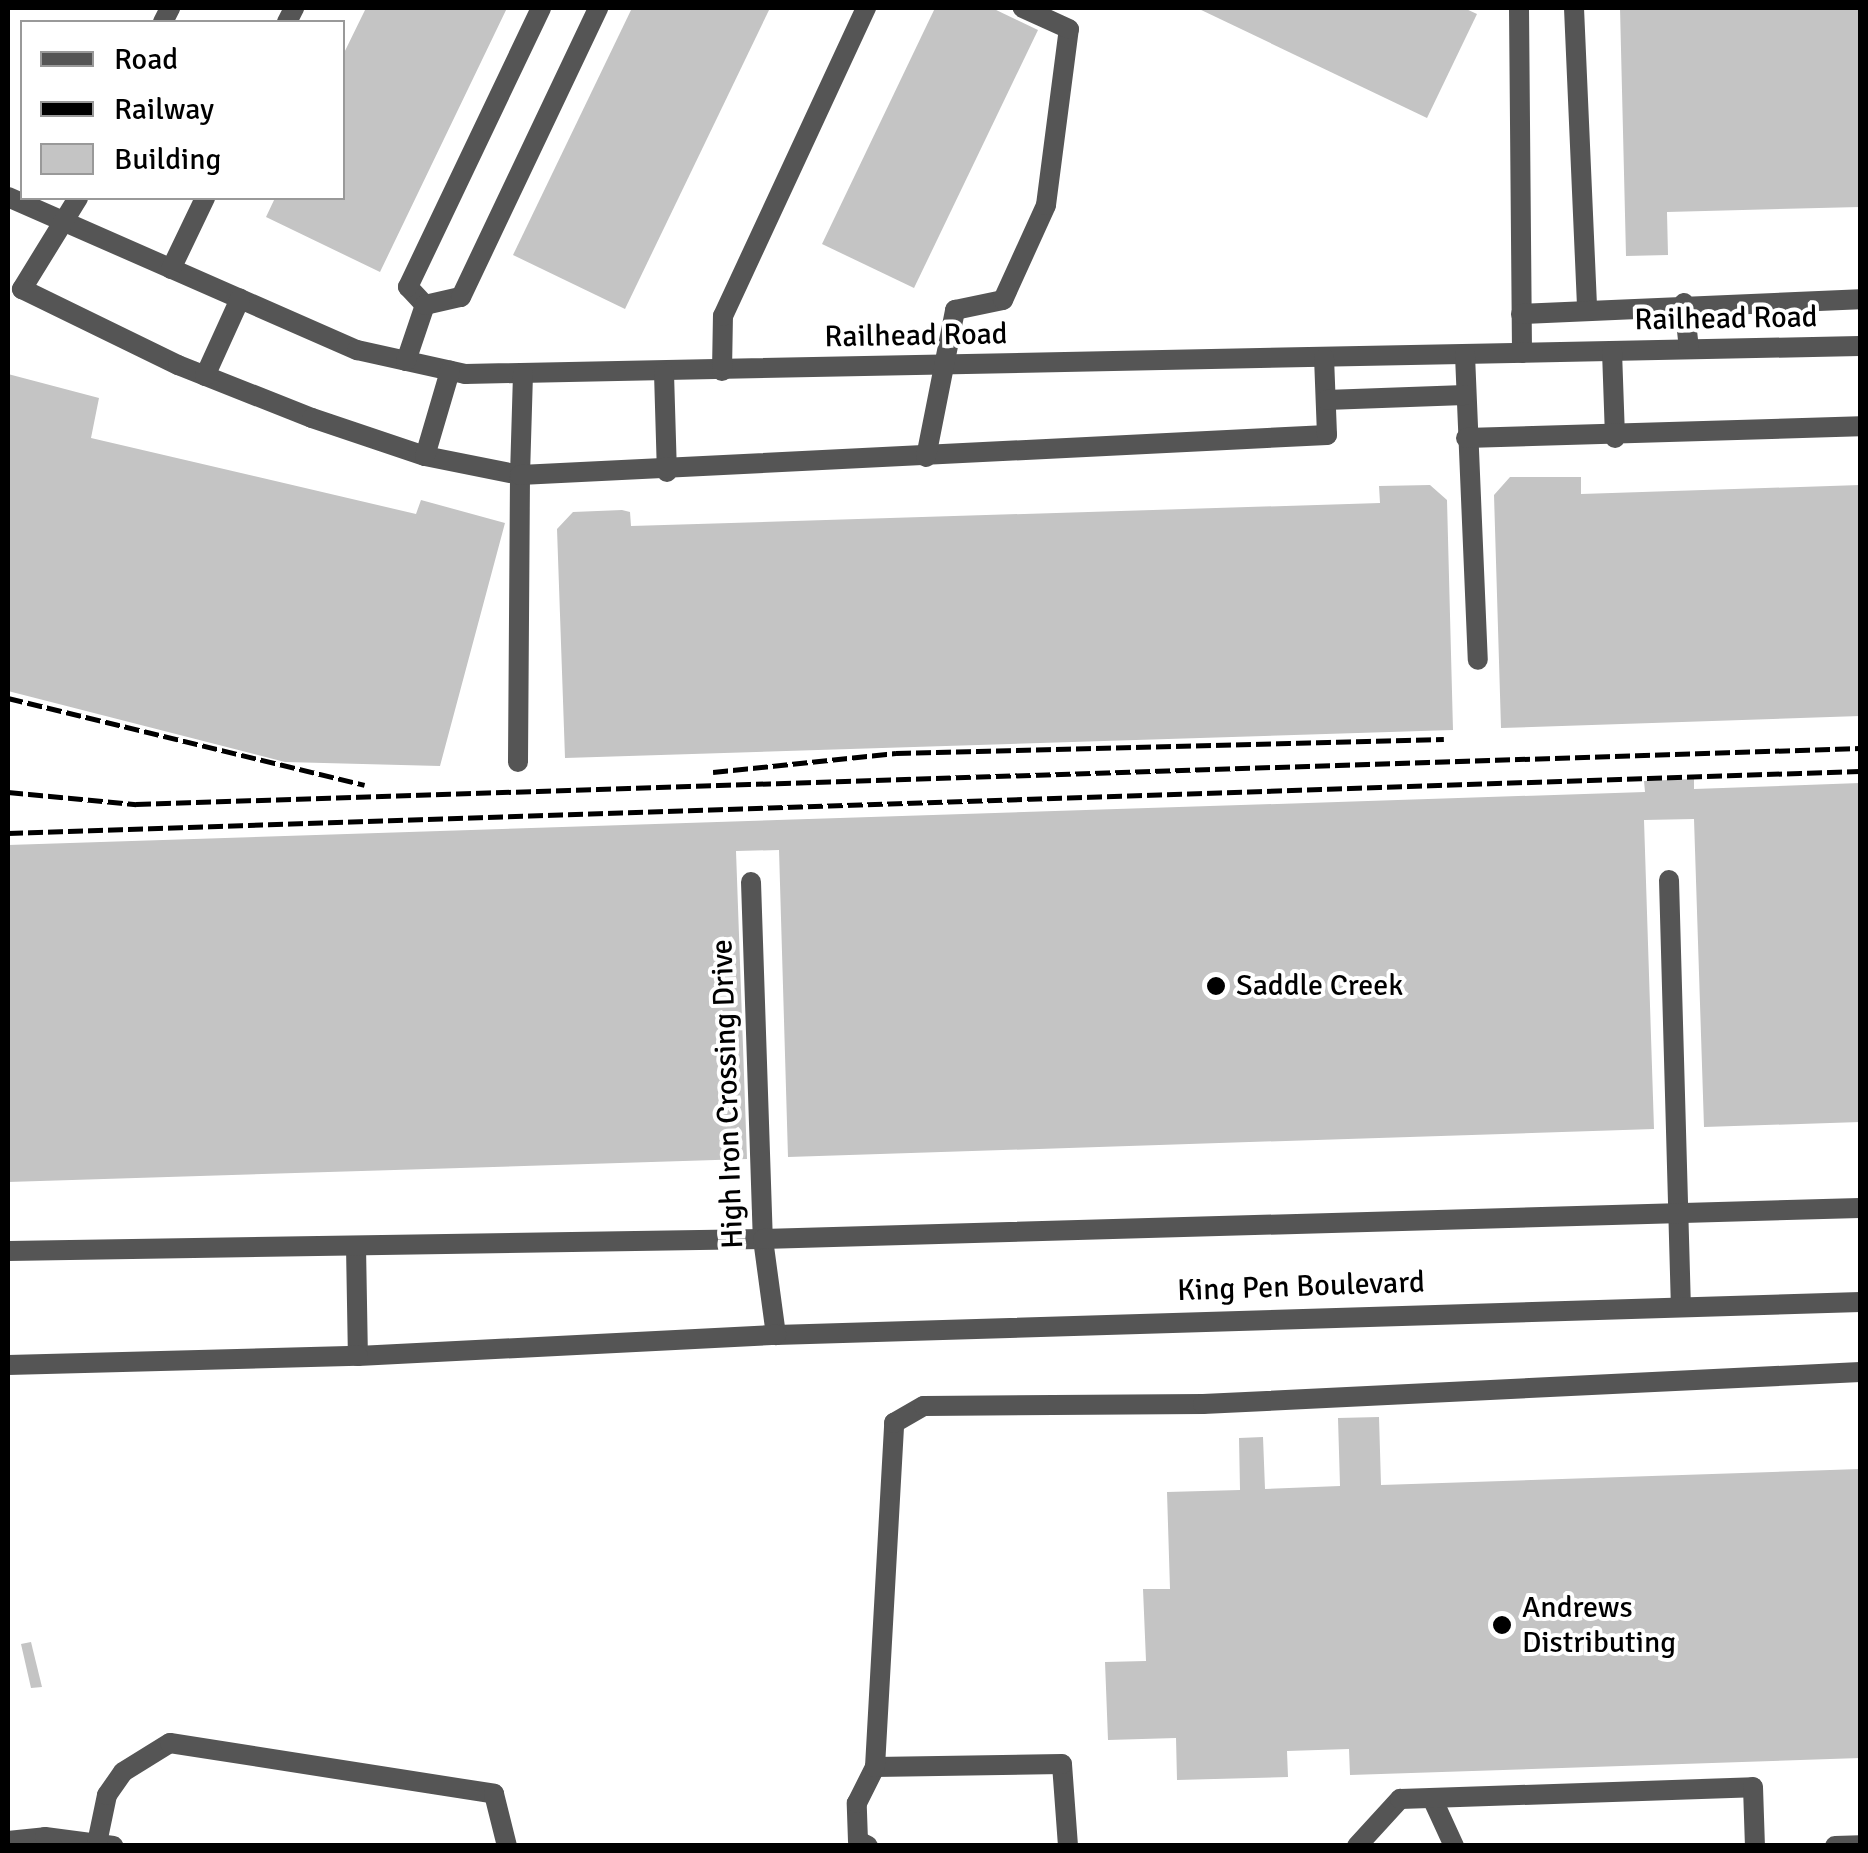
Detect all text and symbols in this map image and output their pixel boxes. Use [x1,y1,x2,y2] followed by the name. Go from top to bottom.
[20,20,345,200] legend
[114,41,178,78] text: Road
[114,91,214,128] text: Railway
[114,141,221,178] text: Building
[1634,299,1818,339] street label: Railhead Road
[824,316,1008,356] street label: Railhead Road
[705,939,751,1249] street label: High Iron Crossing Drive
[1236,968,1403,1004] place label: Saddle Creek
[1205,975,1227,997] marker: Saddle Creek
[1177,1265,1425,1309] street label: King Pen Boulevard
[1522,1590,1676,1660] place label: Andrews Distributing
[1491,1614,1513,1636] marker: Andrews Distributing

